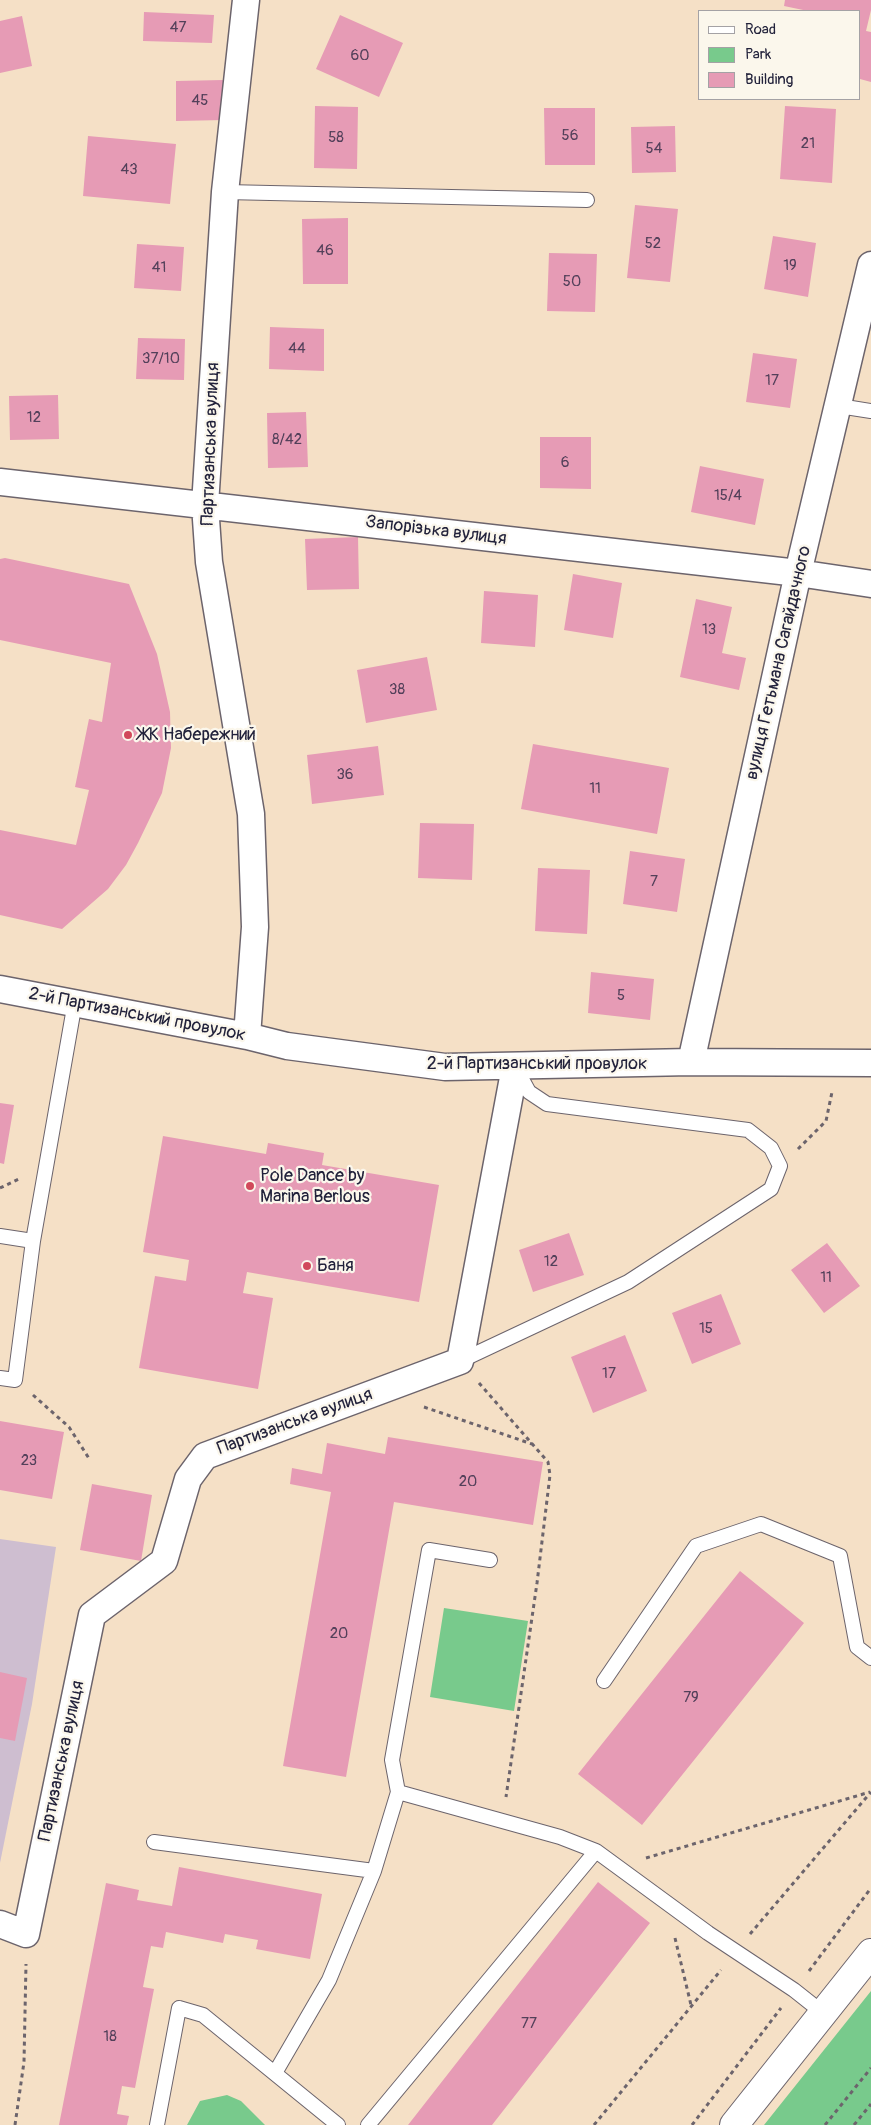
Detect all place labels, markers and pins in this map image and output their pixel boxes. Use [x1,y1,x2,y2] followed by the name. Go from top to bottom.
[138,724,256,746] place label: ЖК Набережний
[122,729,134,741] marker: ЖК Набережний
[260,1165,370,1208] place label: Pole Dance by Marina Berlous
[244,1180,256,1192] marker: Pole Dance by Marina Berlous
[317,1255,354,1277] place label: Баня
[301,1260,313,1272] marker: Баня

